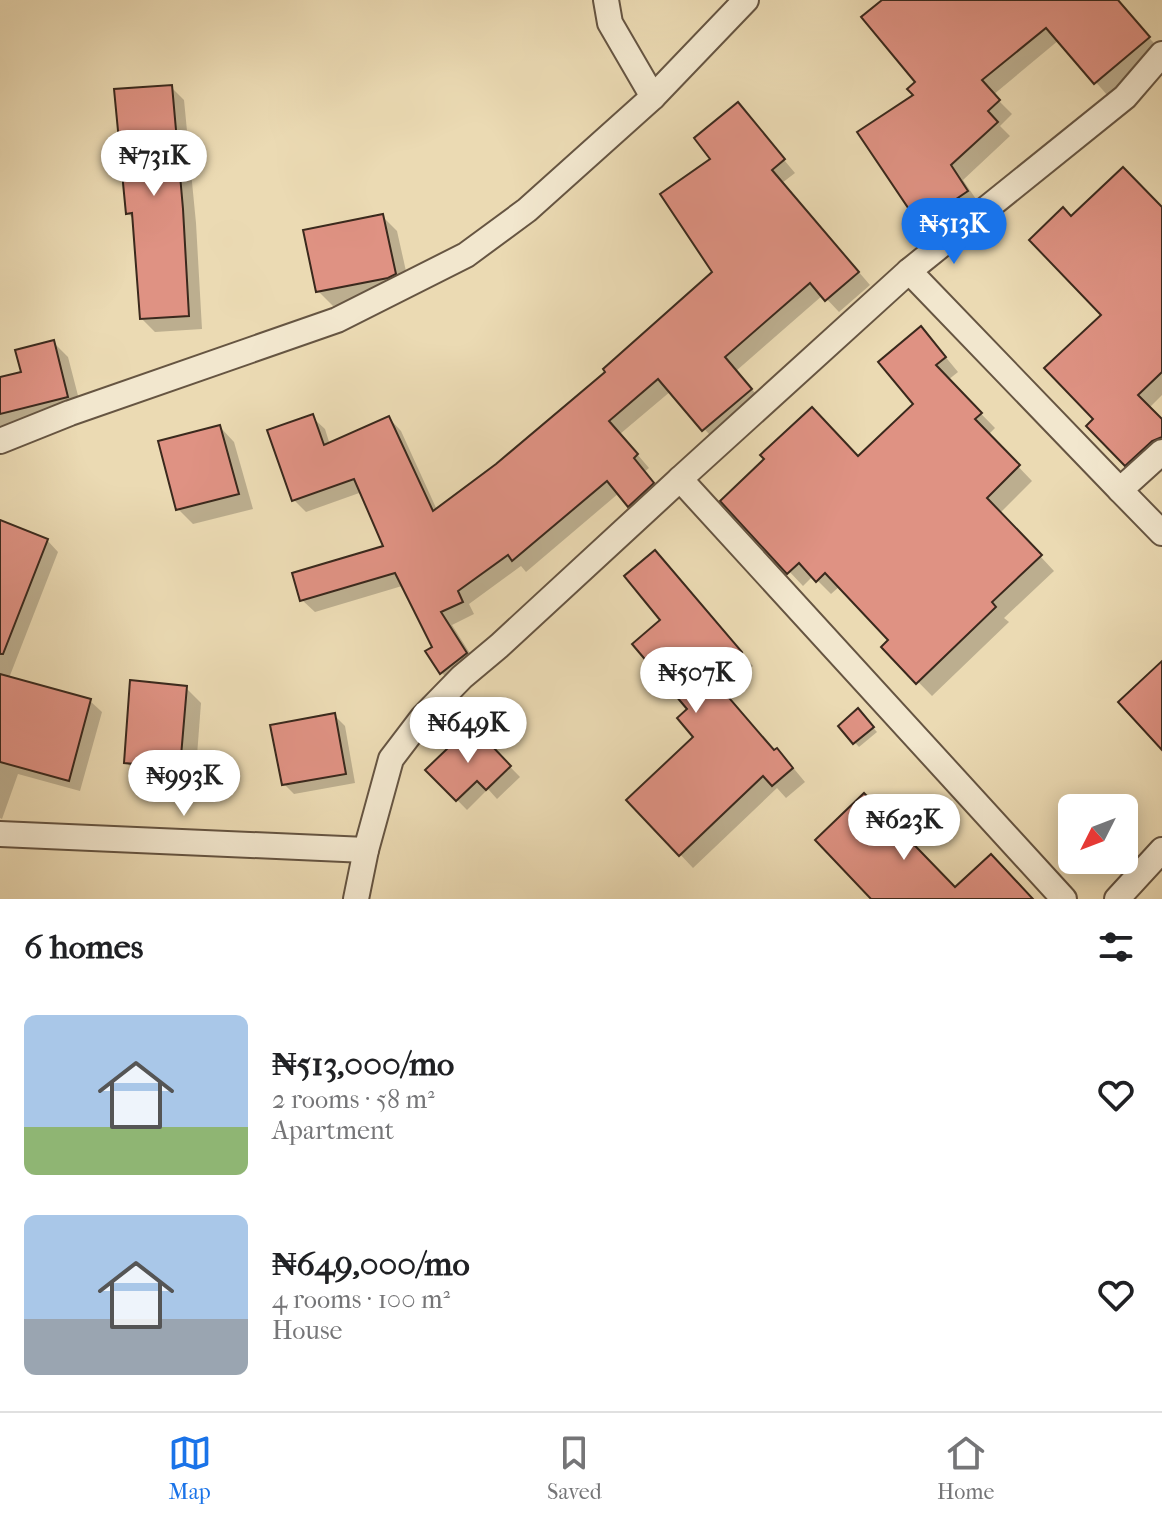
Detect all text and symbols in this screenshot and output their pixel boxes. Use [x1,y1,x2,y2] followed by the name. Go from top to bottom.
[98,130,210,198] pin: ₦731K
[119,140,189,171] text: ₦731K
[898,198,1010,266] pin: ₦513K
[920,208,988,239] text: ₦513K
[640,647,752,715] pin: ₦507K
[658,657,734,688] text: ₦507K
[412,697,524,765] pin: ₦649K
[428,707,508,738] text: ₦649K
[128,750,240,818] pin: ₦993K
[146,760,222,791] text: ₦993K
[848,794,960,862] pin: ₦623K
[1058,794,1138,874] north arrow
[1058,794,1138,874] map controls
[866,804,942,835] text: ₦623K
[1094,925,1138,969] icon: filters
[24,927,143,967] text: 6 homes
[272,1044,454,1084] text: ₦513,000/mo
[88,1047,184,1143] icon: home
[1094,1073,1138,1117] icon: heart
[272,1084,435,1115] text: 2 rooms · 58 m²
[272,1115,394,1146] text: Apartment
[272,1244,470,1284] text: ₦649,000/mo
[88,1247,184,1343] icon: home
[1094,1273,1138,1317] icon: heart
[272,1284,450,1315] text: 4 rooms · 100 m²
[272,1315,342,1346] text: House
[168,1431,212,1505] tab: Map
[547,1431,602,1505] tab: Saved
[937,1431,994,1505] tab: Home

